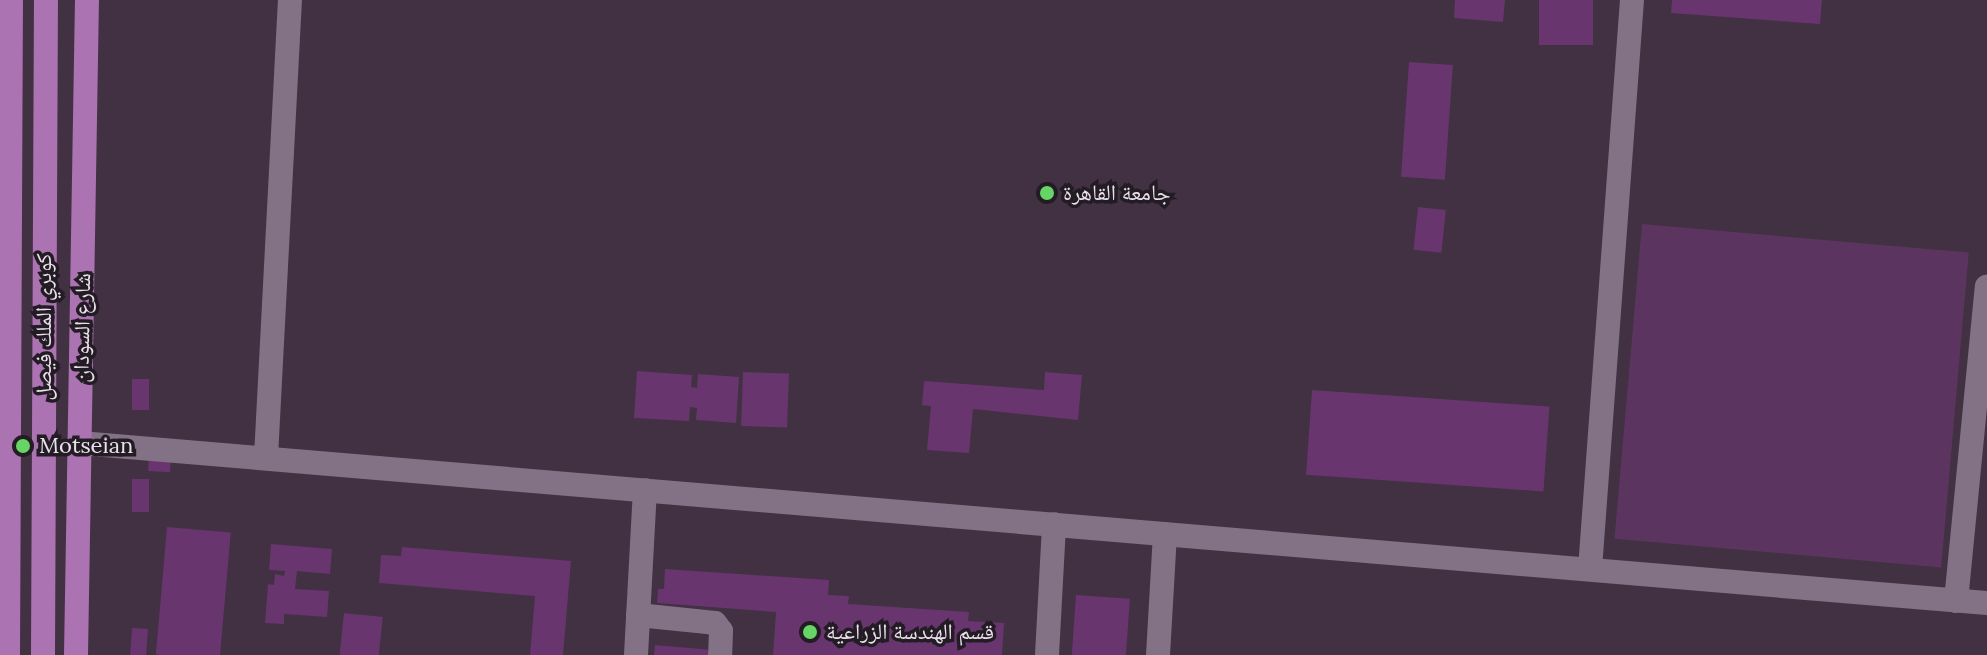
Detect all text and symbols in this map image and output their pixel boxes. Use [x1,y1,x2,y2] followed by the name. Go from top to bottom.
[1063,180,1170,206] place label: جامعة القاهرة
[1038,184,1056,202] marker: جامعة القاهرة
[31,253,57,401] street label: كوبري الملك فيصل
[68,273,96,383] street label: شارع السودان
[39,433,133,459] place label: Motseian
[14,437,32,455] marker: Motseian
[826,619,994,645] place label: قسم الهندسة الزراعية
[801,623,819,641] marker: قسم الهندسة الزراعية

